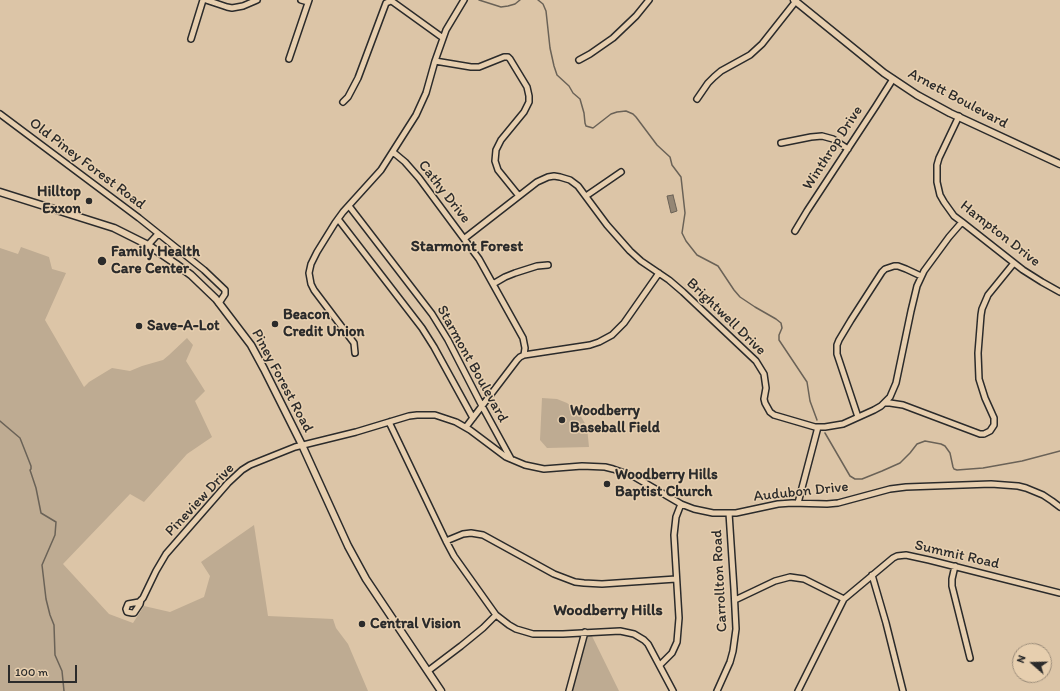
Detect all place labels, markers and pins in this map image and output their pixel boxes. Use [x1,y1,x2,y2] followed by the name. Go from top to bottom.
[37,183,81,218] place label: Hilltop Exxon
[84,196,94,206] marker: Hilltop Exxon
[111,243,200,278] place label: Family Health Care Center
[96,255,108,267] marker: Family Health Care Center
[283,306,364,341] place label: Beacon Credit Union
[147,317,220,335] place label: Save-A-Lot
[270,319,280,329] marker: Beacon Credit Union
[134,321,144,331] marker: Save-A-Lot
[570,402,660,437] place label: Woodberry Baseball Field
[557,415,567,425] marker: Woodberry Baseball Field
[615,466,718,501] place label: Woodberry Hills Baptist Church
[602,479,612,489] marker: Woodberry Hills Baptist Church
[370,615,461,633] place label: Central Vision
[357,619,367,629] marker: Central Vision

